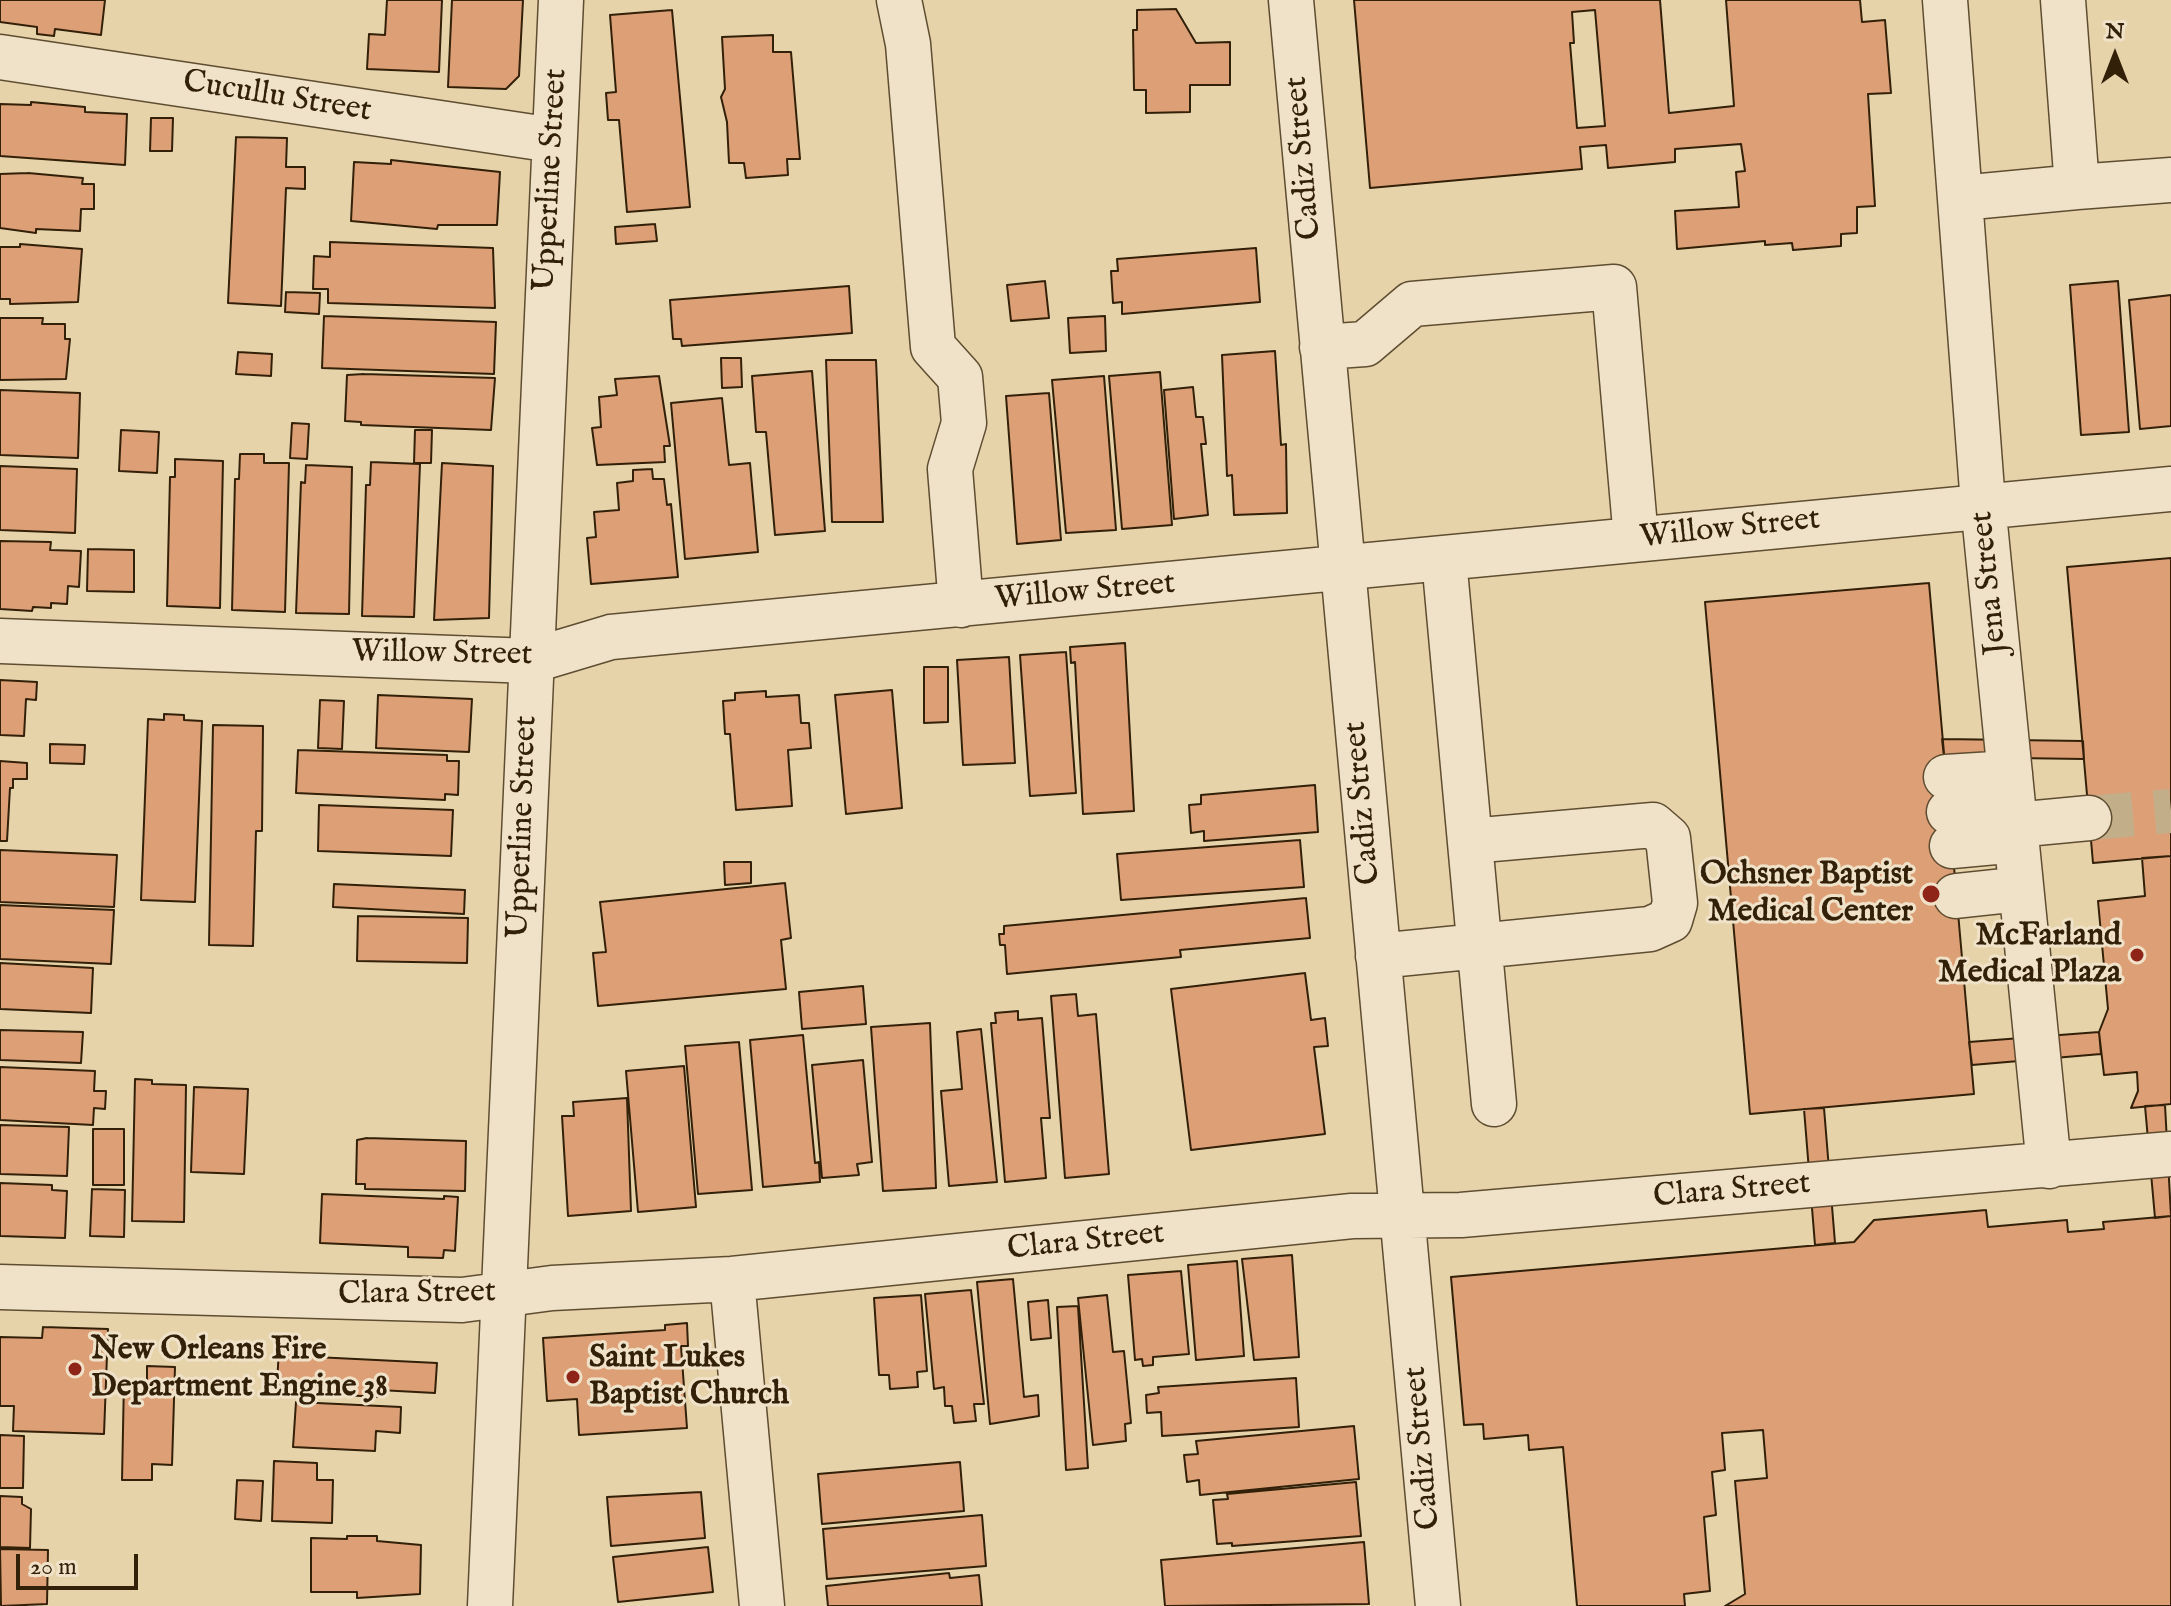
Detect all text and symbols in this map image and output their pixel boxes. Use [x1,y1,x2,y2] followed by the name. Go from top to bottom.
[2075,16,2155,96] north arrow
[2105,18,2125,46] text: N
[180,64,374,132] street label: Cucullu Street
[527,68,577,292] street label: Upperline Street
[1279,75,1331,241] street label: Cadiz Street
[1638,501,1822,559] street label: Willow Street
[1964,509,2018,657] street label: Jena Street
[993,566,1177,620] street label: Willow Street
[351,634,533,676] street label: Willow Street
[501,715,547,939] street label: Upperline Street
[1338,720,1390,886] street label: Cadiz Street
[1700,857,1913,932] place label: Ochsner Baptist Medical Center
[1920,883,1942,905] marker: Ochsner Baptist Medical Center
[1938,918,2121,993] place label: McFarland Medical Plaza
[2128,946,2146,964] marker: McFarland Medical Plaza
[1652,1166,1812,1218] street label: Clara Street
[1006,1216,1166,1270] street label: Clara Street
[338,1274,496,1316] street label: Clara Street
[91,1332,388,1407] place label: New Orleans Fire Department Engine 38
[589,1340,789,1415] place label: Saint Lukes Baptist Church
[66,1360,84,1378] marker: New Orleans Fire Department Engine 38
[1398,1365,1450,1531] street label: Cadiz Street
[564,1368,582,1386] marker: Saint Lukes Baptist Church
[20,1538,142,1588] scale bar
[30,1552,77,1583] text: 20 m

